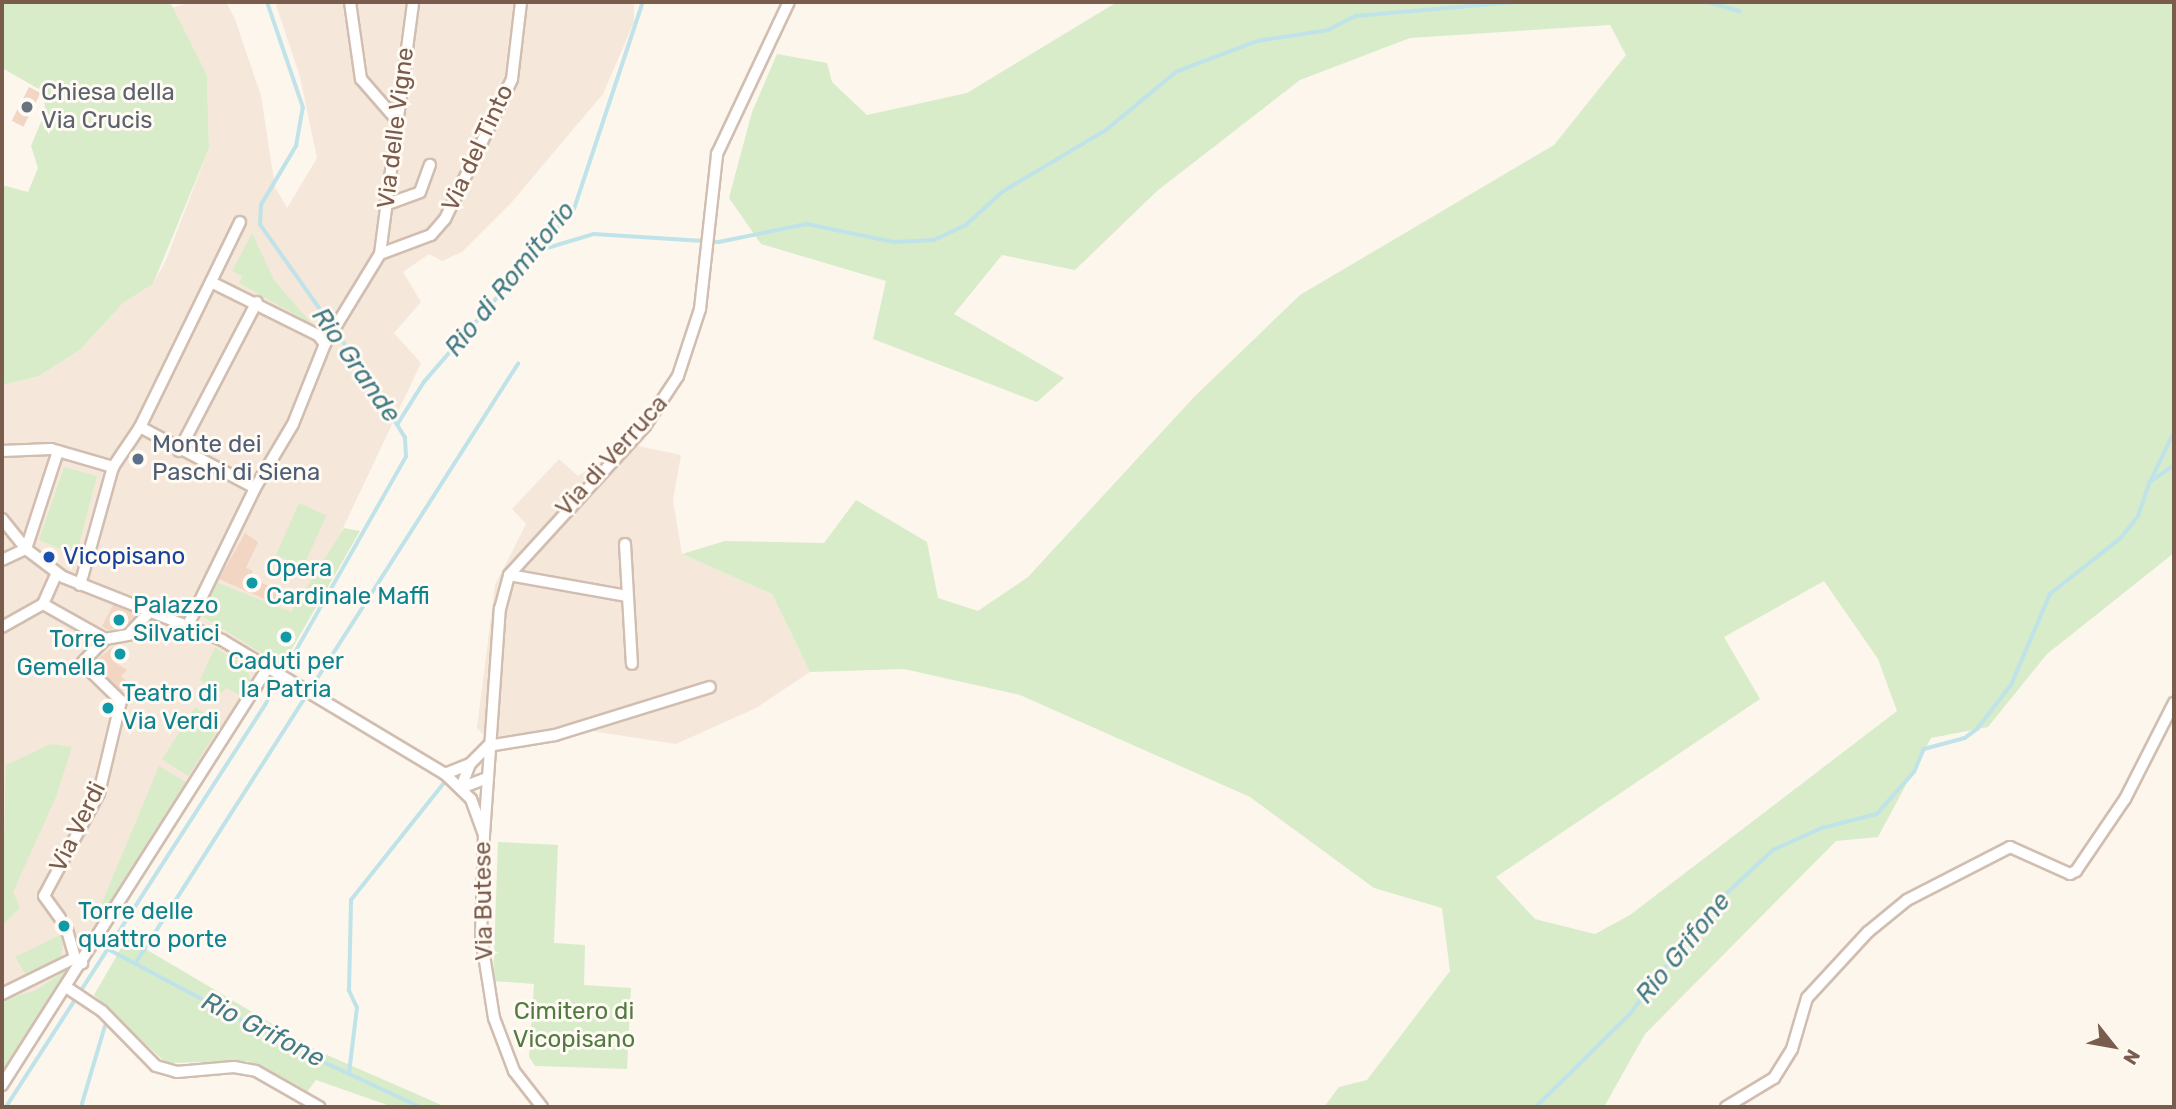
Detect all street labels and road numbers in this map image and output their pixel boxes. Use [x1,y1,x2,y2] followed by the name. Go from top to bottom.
[372,45,420,211] street label: Via delle Vigne
[436,80,520,216] street label: Via del Tinto
[550,389,674,523] street label: Via di Verruca
[44,777,112,877] street label: Via Verdi
[469,841,499,961] street label: Via Butese

